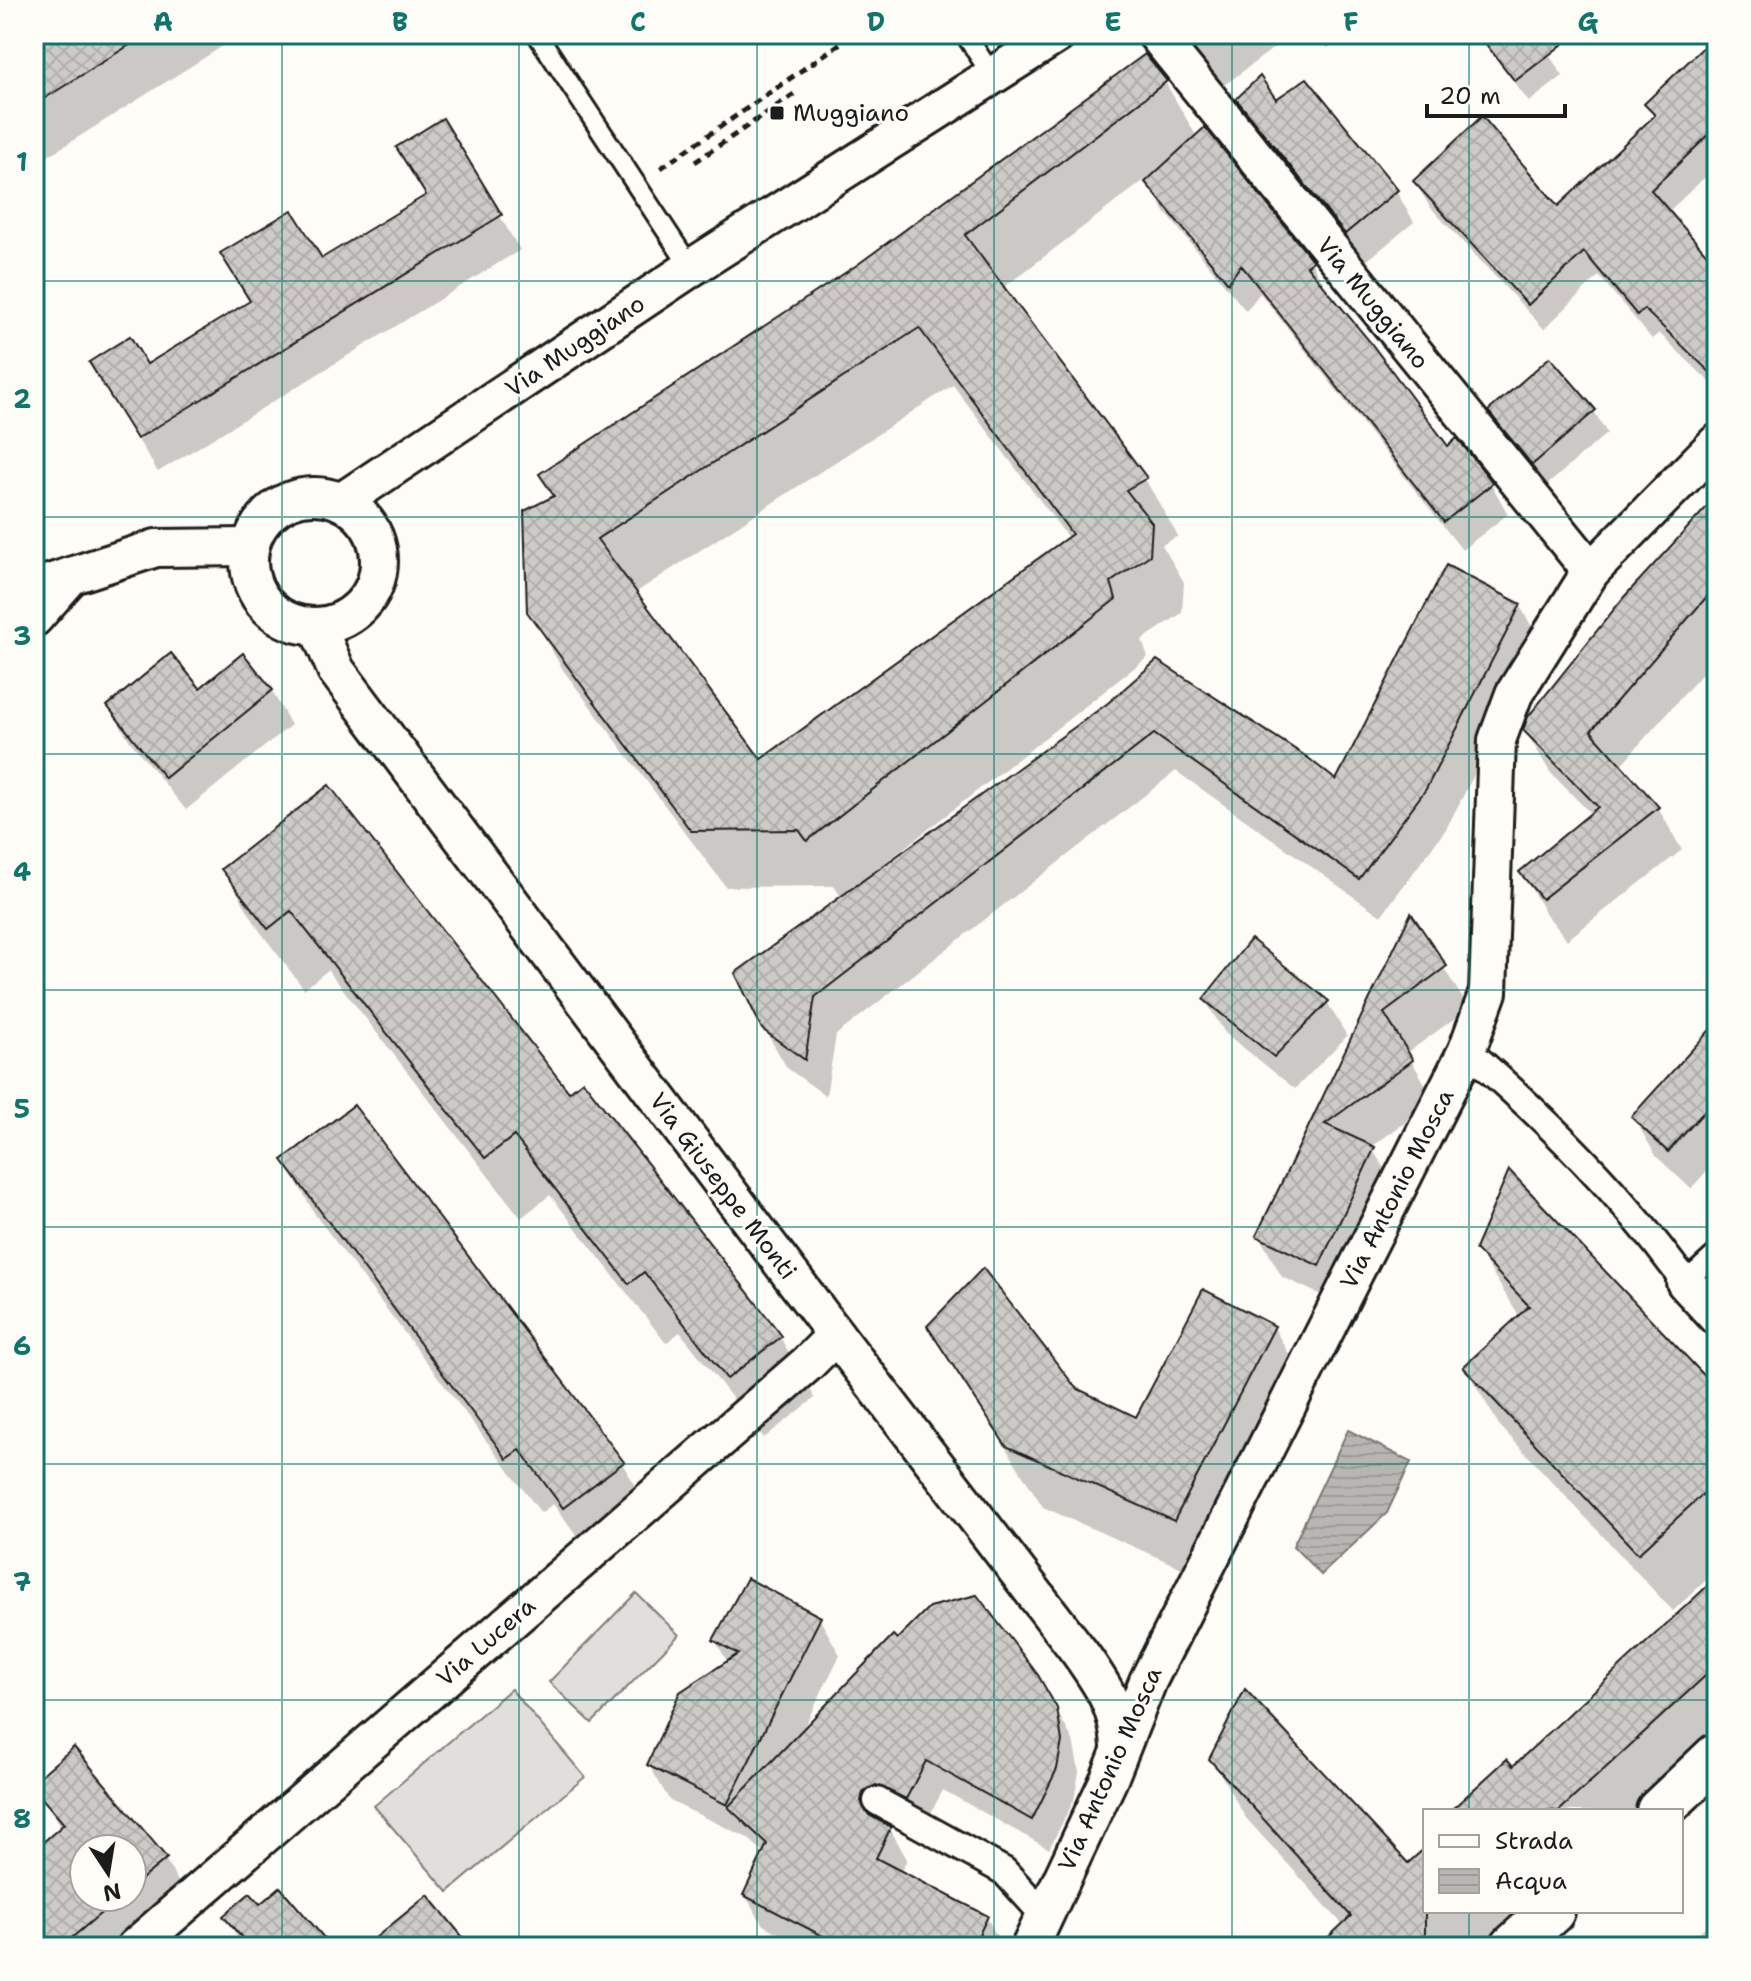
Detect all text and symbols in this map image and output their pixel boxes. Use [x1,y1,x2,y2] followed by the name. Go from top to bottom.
[153,4,173,39] text: A
[392,4,408,39] text: B
[630,4,646,39] text: C
[867,4,885,39] text: D
[1104,4,1122,39] text: E
[1343,4,1359,39] text: F
[1578,4,1599,39] text: G
[1427,68,1565,118] scale bar
[1439,80,1501,112] text: 20 m
[793,97,909,129] place label: Muggiano
[768,104,786,122] marker: Muggiano
[16,144,28,179] text: 1
[1310,230,1436,376] street label: Via Muggiano
[499,287,651,405] street label: Via Muggiano
[13,381,31,416] text: 2
[13,618,31,653] text: 3
[13,854,31,889] text: 4
[1333,1083,1461,1294] street label: Via Antonio Mosca
[642,1086,804,1286] street label: Via Giuseppe Monti
[14,1091,30,1126] text: 5
[13,1328,31,1363] text: 6
[13,1564,31,1599] text: 7
[430,1590,542,1694] street label: Via Lucera
[1051,1662,1169,1876] street label: Via Antonio Mosca
[13,1801,31,1836] text: 8
[1423,1809,1683,1913] legend
[1495,1825,1573,1857] text: Strada
[68,1833,148,1913] north arrow
[1495,1865,1567,1897] text: Acqua
[101,1876,124,1908] text: N

